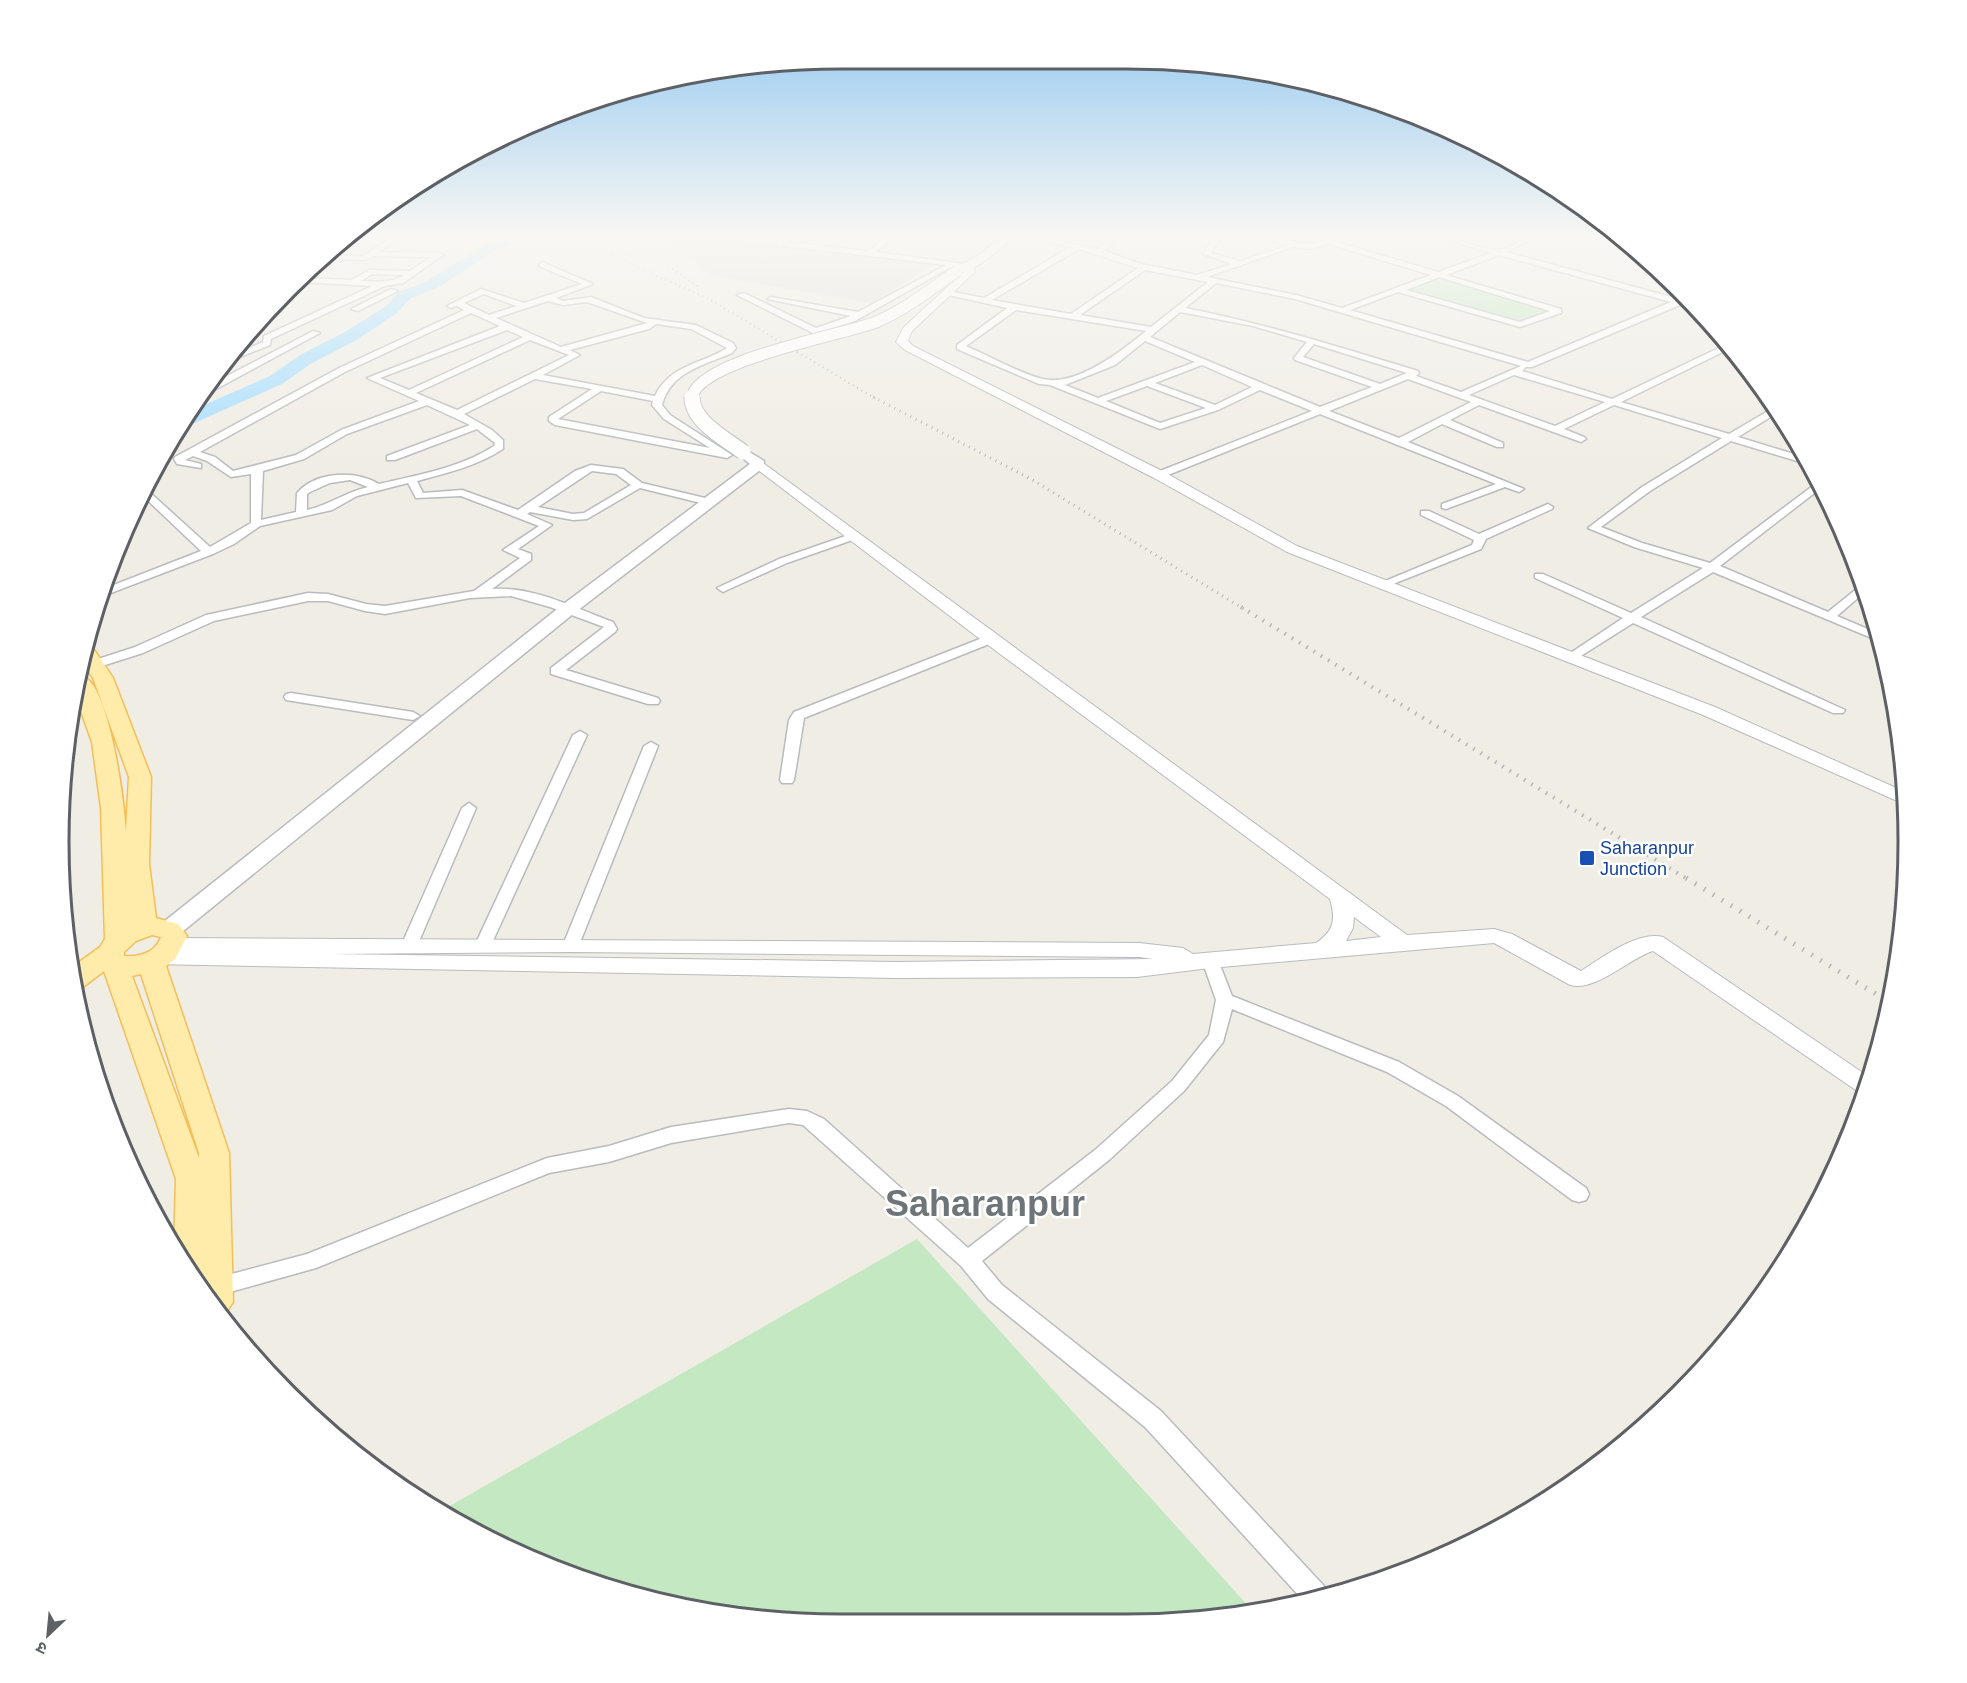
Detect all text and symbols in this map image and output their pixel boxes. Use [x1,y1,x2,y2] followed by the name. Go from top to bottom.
[1600,838,1694,879] place label: Saharanpur Junction
[1578,849,1596,867] marker: Saharanpur Junction
[885,1183,1085,1224] district label: Saharanpur
[18,1605,78,1665] north arrow
[33,1638,50,1658] text: उ

